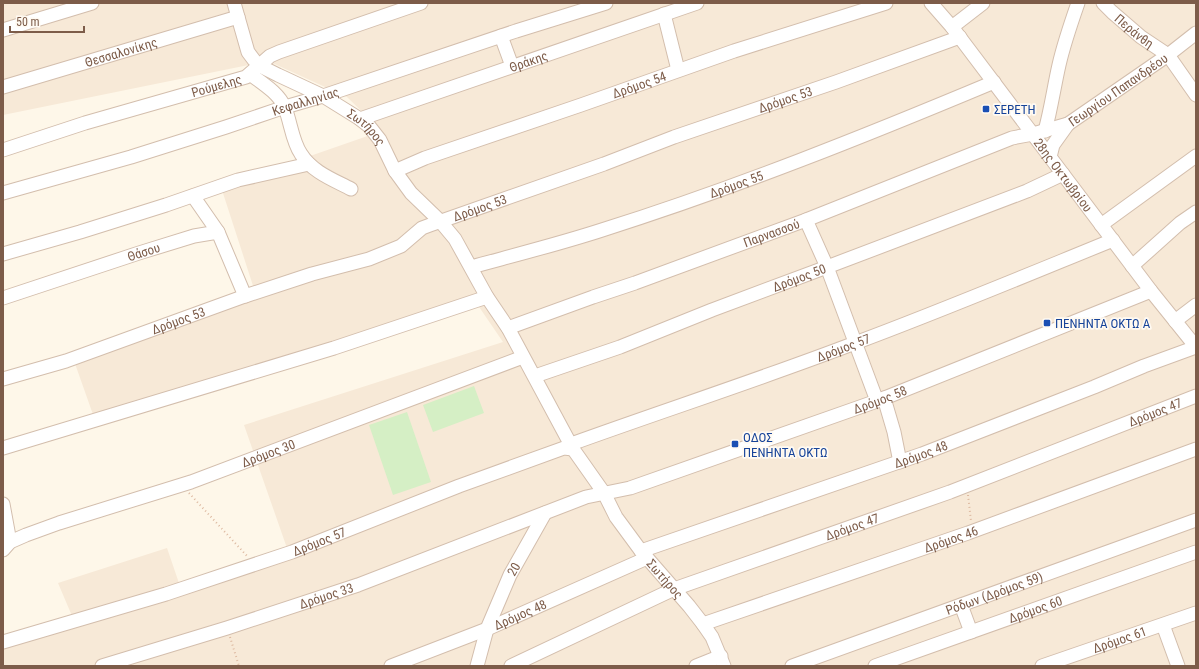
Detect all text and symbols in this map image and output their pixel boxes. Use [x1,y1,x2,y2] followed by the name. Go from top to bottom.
[10,8,84,34] scale bar
[1112,11,1157,51] street label: Περάνθη
[16,15,40,29] text: 50 m
[83,34,159,70] street label: Θεσσαλονίκης
[507,48,549,75] street label: Θράκης
[1065,50,1170,129] street label: Γεωργίου Παπανδρέου
[610,68,668,101] street label: Δρόμος 54
[190,71,243,100] street label: Ρούμελης
[756,83,814,115] street label: Δρόμος 53
[270,84,341,118] street label: Κεφαλληνίας
[994,102,1036,117] place label: ΣΕΡΕΤΗ
[981,104,991,114] marker: ΣΕΡΕΤΗ
[345,105,389,148] street label: Σωτήρος
[1031,135,1096,214] street label: 28ης Οκτωβρίου
[707,167,765,201] street label: Δρόμος 55
[451,191,509,224] street label: Δρόμος 53
[741,216,801,250] street label: Παρνασσού
[125,239,162,264] street label: Θάσου
[770,261,828,294] street label: Δρόμος 50
[149,304,207,337] street label: Δρόμος 53
[1055,316,1151,331] place label: ΠΕΝΗΝΤΑ ΟΚΤΩ Α
[1042,318,1052,328] marker: ΠΕΝΗΝΤΑ ΟΚΤΩ Α
[815,331,872,364] street label: Δρόμος 57
[851,382,909,416] street label: Δρόμος 58
[1126,395,1184,429] street label: Δρόμος 47
[743,430,828,460] place label: ΟΔΟΣ ΠΕΝΗΝΤΑ ΟΚΤΩ
[239,436,297,470] street label: Δρόμος 30
[892,437,950,471] street label: Δρόμος 48
[730,439,740,449] marker: ΟΔΟΣ ΠΕΝΗΝΤΑ ΟΚΤΩ
[823,510,881,543] street label: Δρόμος 47
[922,523,980,555] street label: Δρόμος 46
[290,524,348,559] street label: Δρόμος 57
[644,556,686,601] street label: Σωτήρος
[504,560,523,578] street label: 20
[944,569,1045,617] street label: Ρόδων (Δρόμος 59)
[297,580,355,611] street label: Δρόμος 33
[1006,593,1064,626] street label: Δρόμος 60
[491,596,549,633] street label: Δρόμος 48
[1091,623,1148,656] street label: Δρόμος 61

